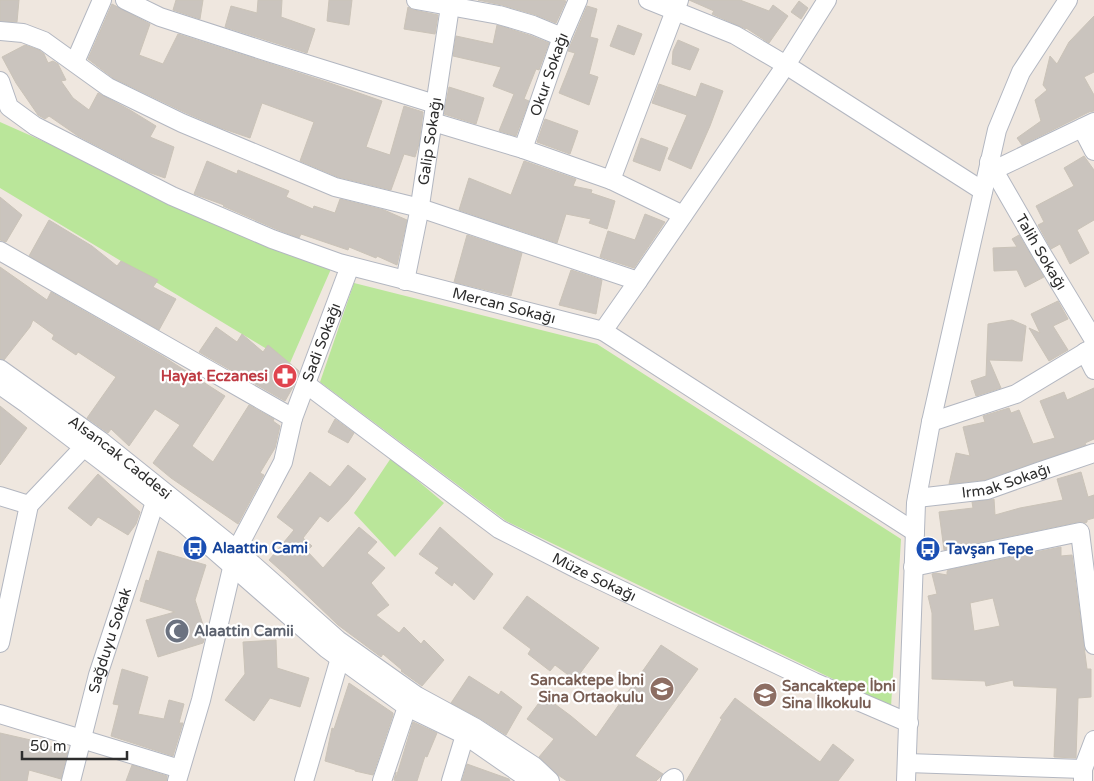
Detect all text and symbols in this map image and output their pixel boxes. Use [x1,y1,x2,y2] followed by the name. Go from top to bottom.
[526,30,572,118] street label: Okur Sokağı
[414,96,445,186] street label: Galip Sokağı
[1012,211,1071,293] street label: Talih Sokağı
[451,284,558,327] street label: Mercan Sokağı
[298,300,344,384] street label: Sadi Sokağı
[272,363,298,389] pharmacy icon: Hayat Eczanesi
[161,367,268,386] place label: Hayat Eczanesi
[65,412,175,503] street label: Alsancak Caddesi
[961,459,1053,502] street label: Irmak Sokağı
[182,535,208,561] bus stop icon: Alaattin Cami
[915,536,941,562] bus stop icon: Tavşan Tepe
[212,539,308,557] place label: Alaattin Cami
[945,540,1034,559] place label: Tavşan Tepe
[549,549,639,605] street label: Müze Sokağı
[85,585,135,695] street label: Sağduyu Sokak
[164,618,190,644] mosque icon: Alaattin Camii
[194,622,294,640] place label: Alaattin Camii
[530,671,644,706] place label: Sancaktepe İbni Sina Ortaokulu
[649,676,675,702] school or university icon: Sancaktepe İbni Sina Ortaokulu
[782,677,896,712] place label: Sancaktepe İbni Sina İlkokulu
[752,682,778,708] school or university icon: Sancaktepe İbni Sina İlkokulu
[22,728,128,760] scale bar
[30,737,67,755] text: 50 m

